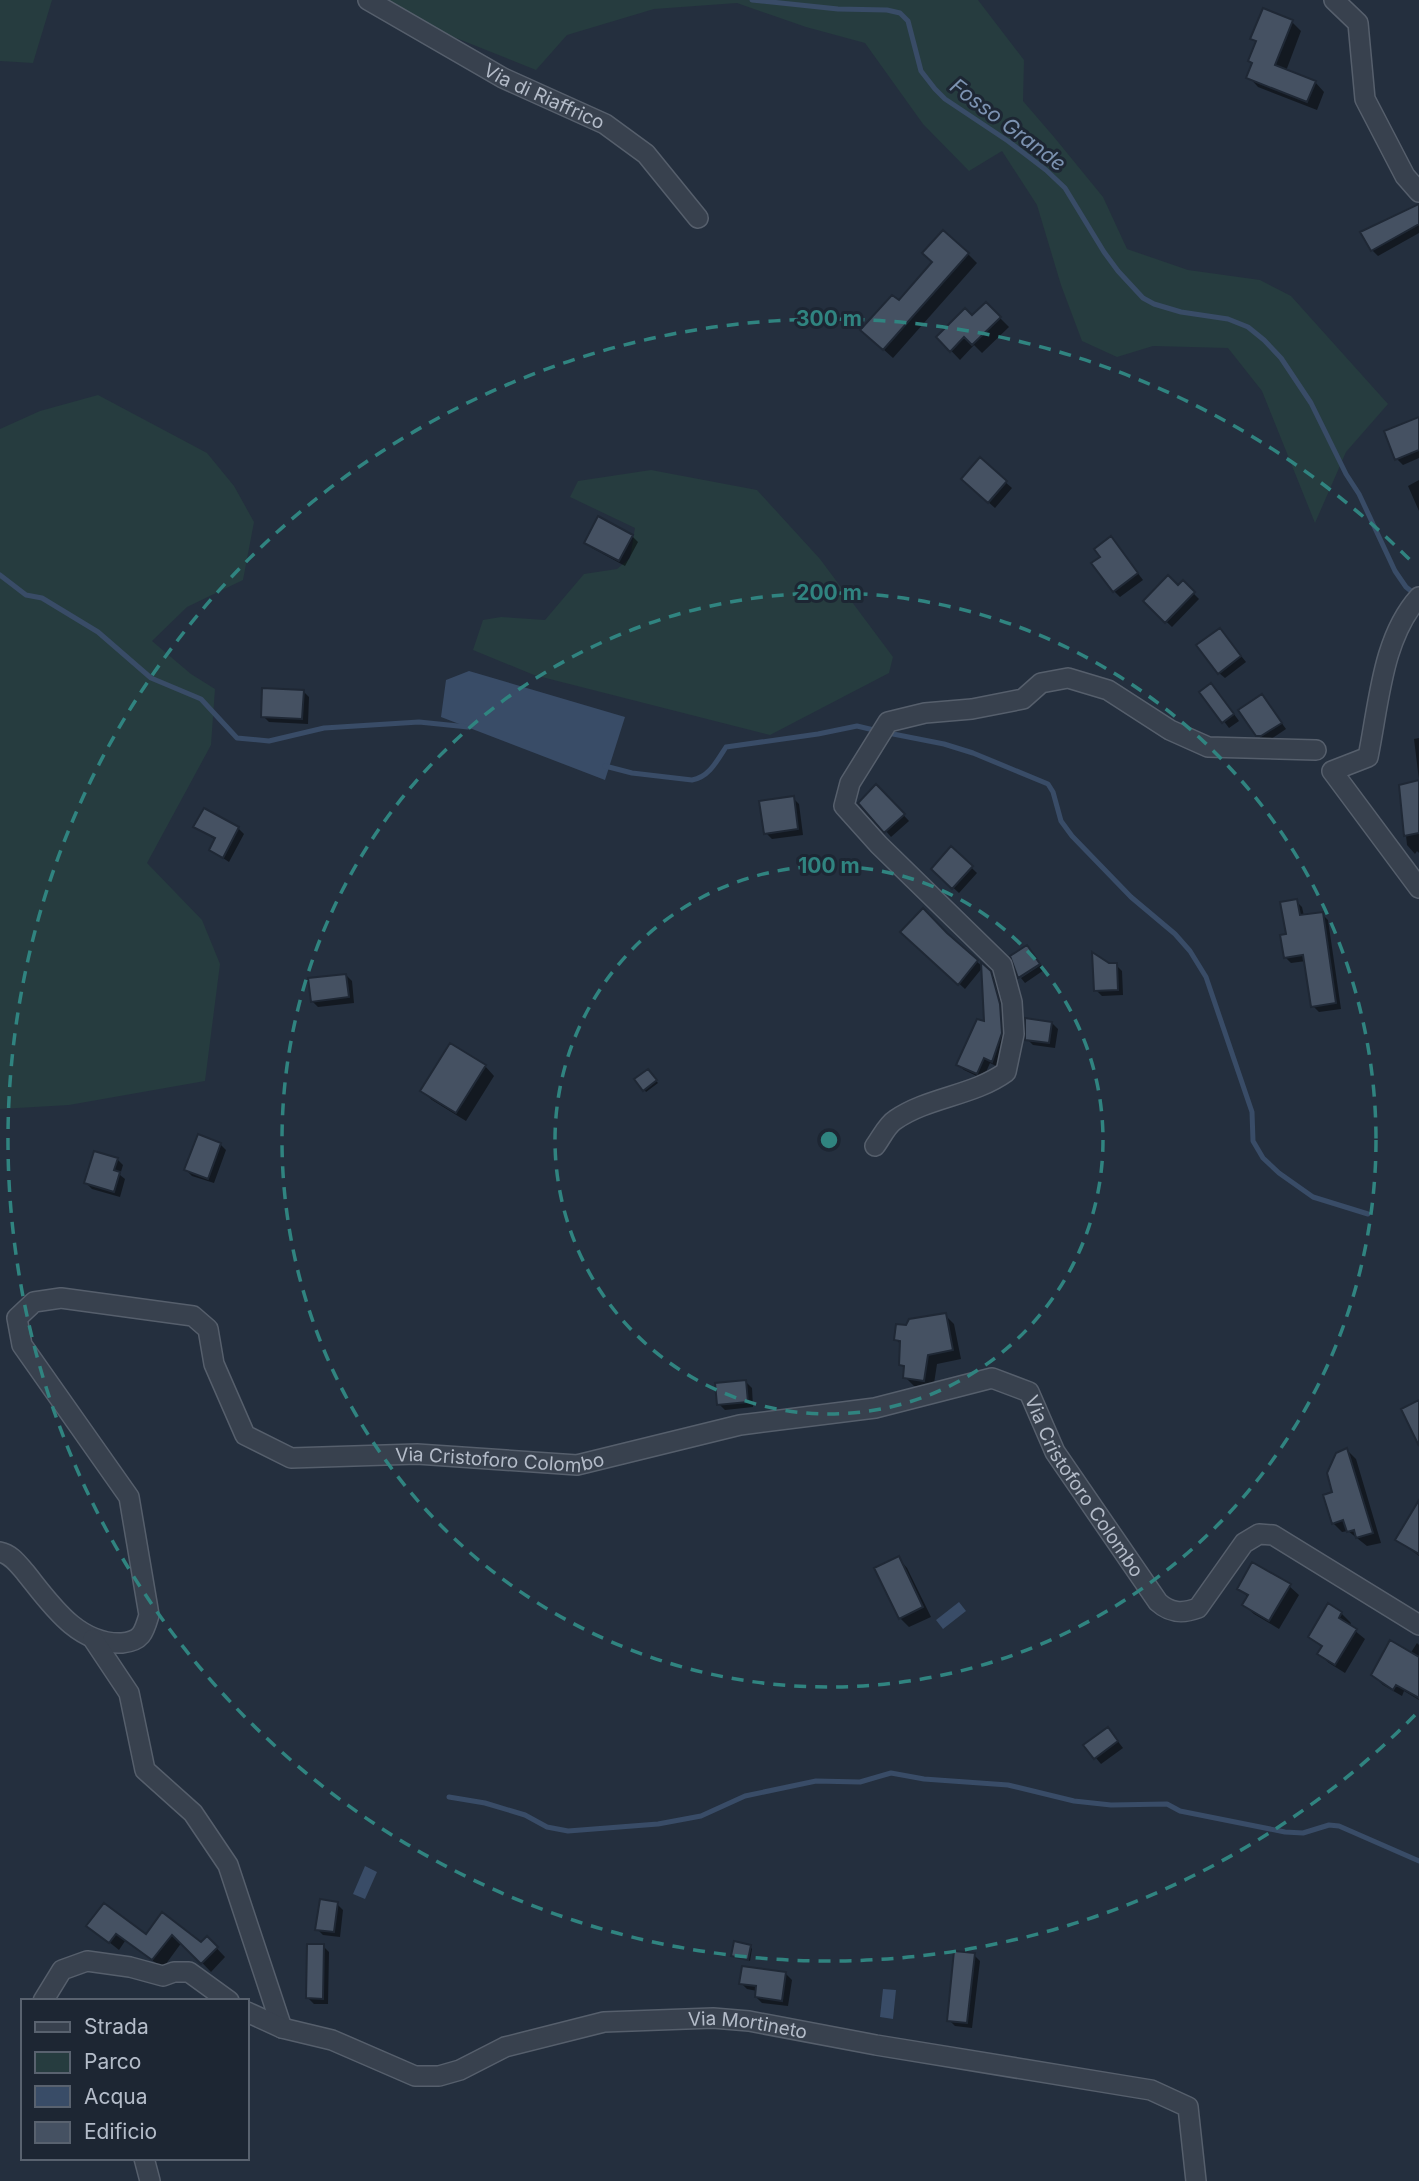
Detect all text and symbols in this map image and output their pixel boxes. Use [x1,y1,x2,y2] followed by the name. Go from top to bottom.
[480,58,608,134] street label: Via di Riaffrico
[946,73,1071,176] water label: Fosso Grande
[796,306,862,331] text: 300 m
[796,580,862,605] text: 200 m
[798,853,860,878] text: 100 m
[817,1128,841,1152] centre of rings
[1020,1392,1148,1582] street label: Via Cristoforo Colombo
[395,1443,607,1477] street label: Via Cristoforo Colombo
[21,1999,248,2160] legend
[688,2007,809,2044] street label: Via Mortineto
[84,2014,149,2039] text: Strada
[84,2049,141,2074] text: Parco
[84,2084,148,2109] text: Acqua
[84,2119,157,2144] text: Edificio

